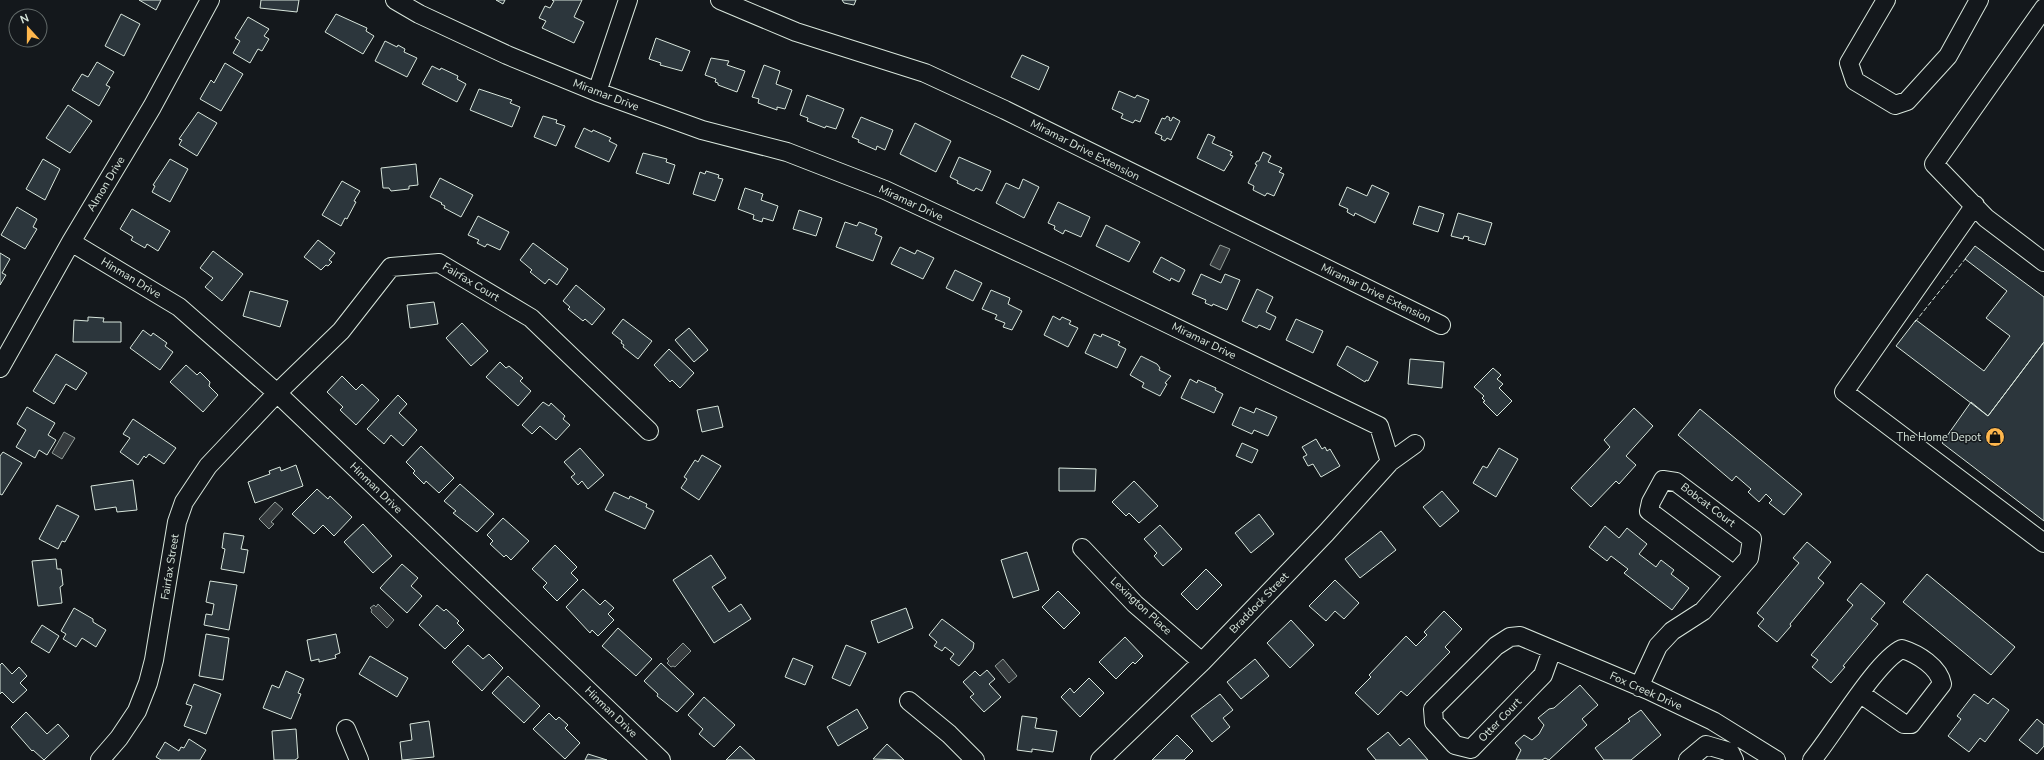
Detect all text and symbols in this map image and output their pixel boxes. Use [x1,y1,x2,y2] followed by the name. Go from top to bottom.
[8,8,48,48] north arrow
[18,11,31,28] text: N
[571,75,641,115] street label: Miramar Drive
[1028,116,1142,184] street label: Miramar Drive Extension
[84,153,128,214] street label: Almon Drive
[876,181,946,225] street label: Miramar Drive
[98,254,164,302] street label: Hinman Drive
[440,259,502,305] street label: Fairfax Court
[1318,260,1434,326] street label: Miramar Drive Extension
[1169,319,1239,363] street label: Miramar Drive
[1984,426,2006,448] shop icon: The Home Depot
[1897,430,1981,445] place label: The Home Depot
[346,459,406,517] street label: Hinman Drive
[1678,479,1739,531] street label: Bobcat Court
[157,533,183,601] street label: Fairfax Street
[1226,569,1292,637] street label: Braddock Street
[1107,574,1175,638] street label: Lexington Place
[1607,668,1685,714] street label: Fox Creek Drive
[581,683,641,741] street label: Hinman Drive
[1475,695,1525,745] street label: Otter Court

